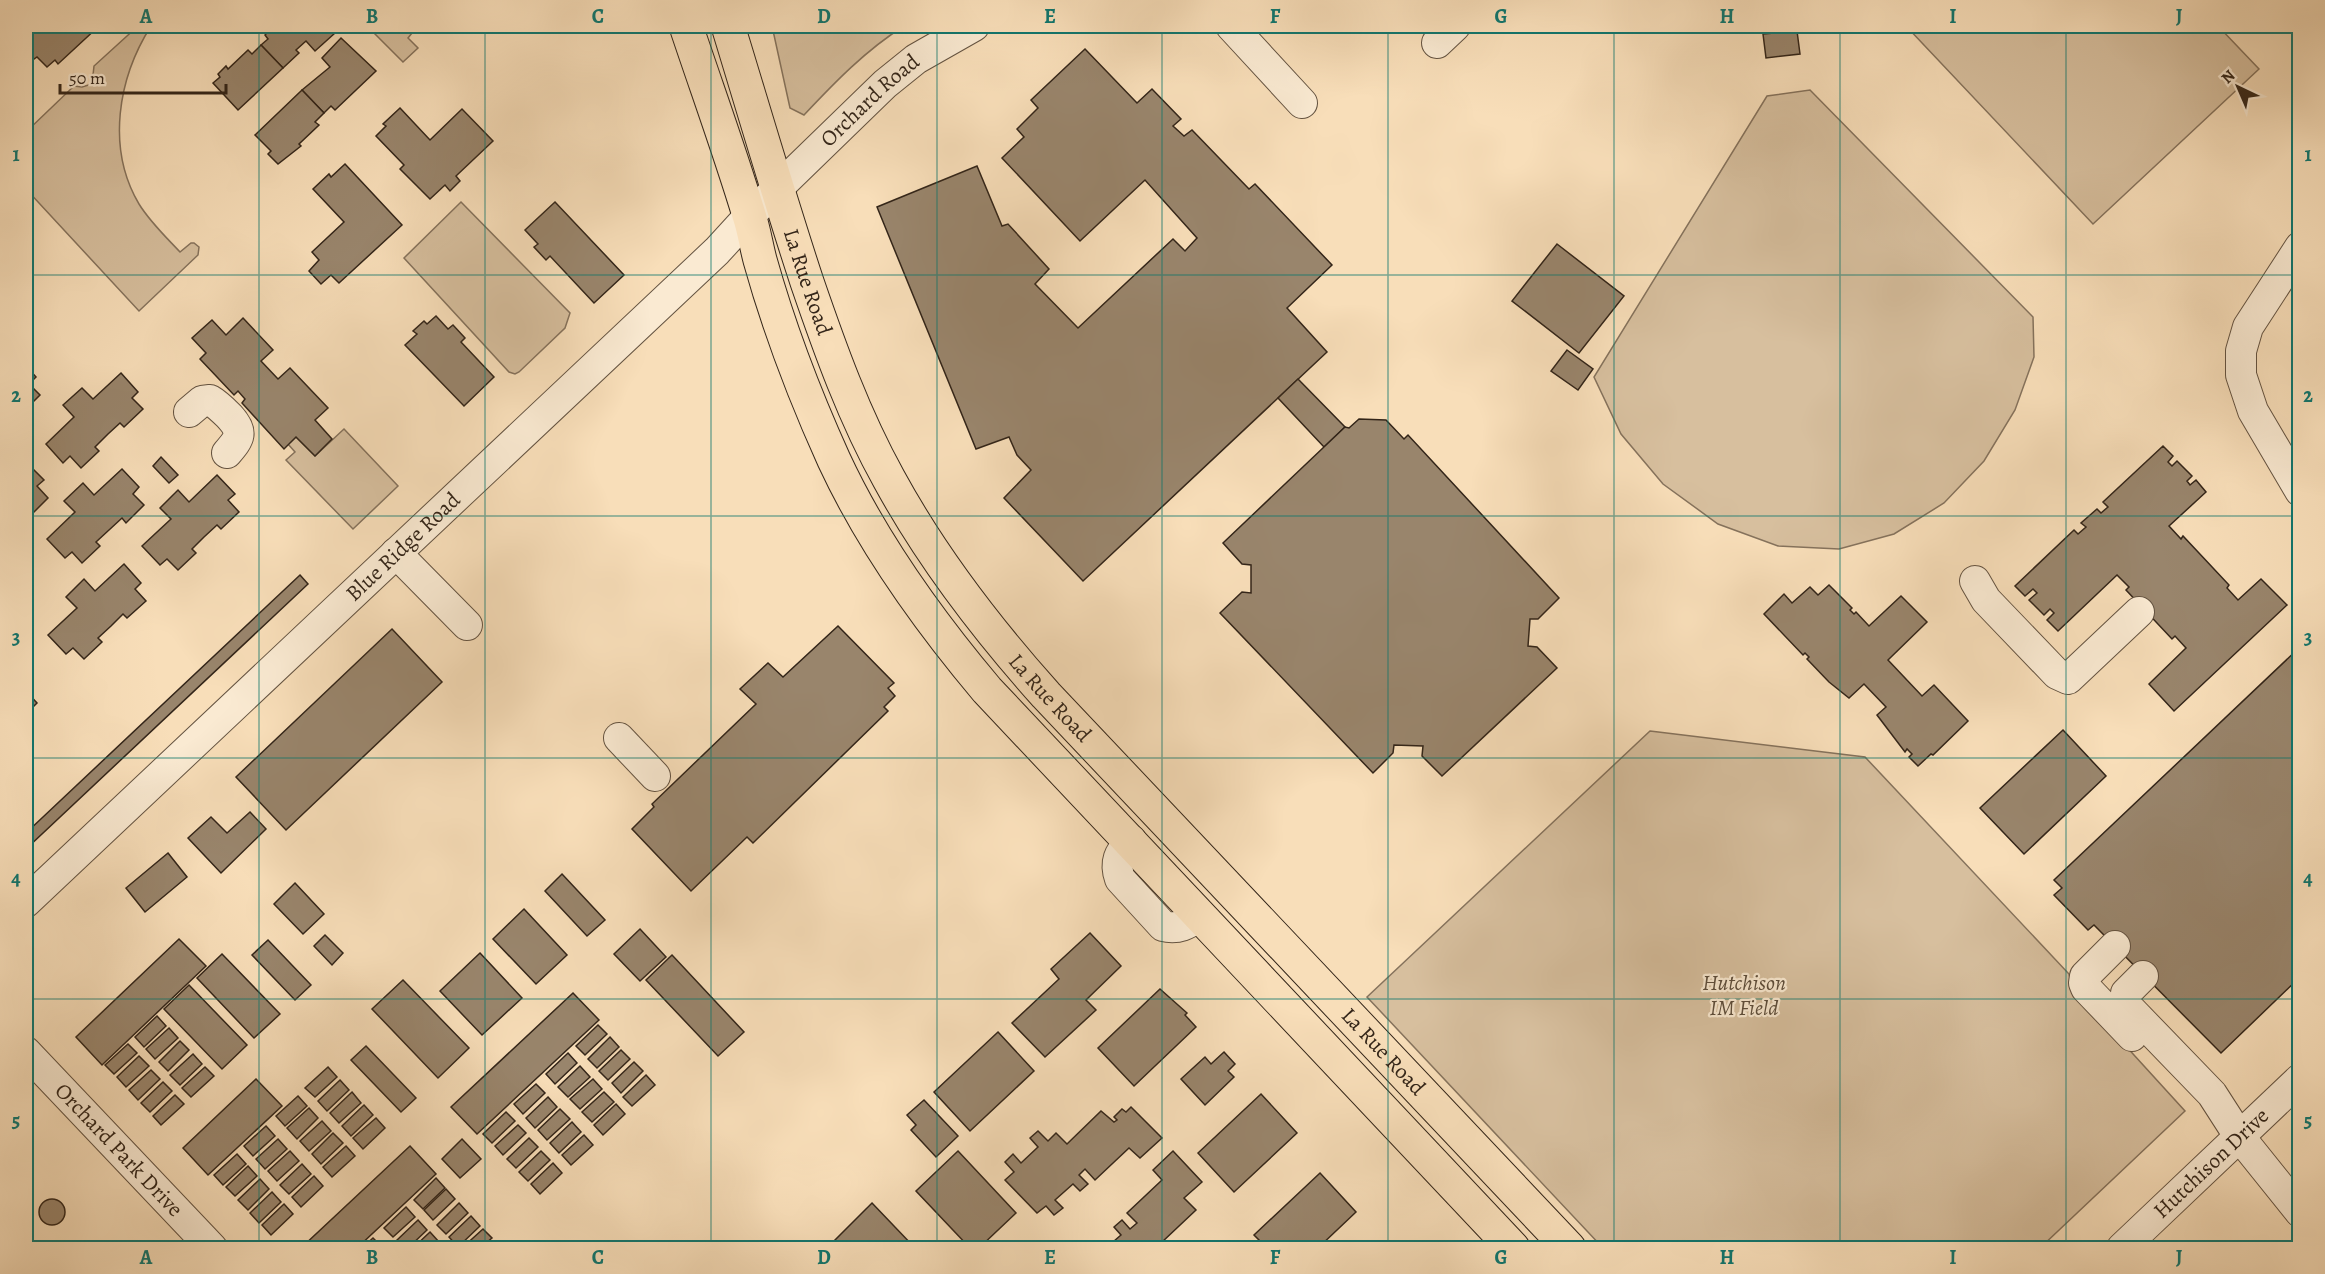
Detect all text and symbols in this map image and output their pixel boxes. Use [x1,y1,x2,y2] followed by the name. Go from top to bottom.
[139,3,153,30] text: A
[366,3,378,30] text: B
[592,3,604,30] text: C
[817,3,831,30] text: D
[1044,3,1056,30] text: E
[1270,3,1281,30] text: F
[1494,3,1508,30] text: G
[1720,3,1735,30] text: H
[1949,3,1957,30] text: I
[2176,3,2183,30] text: J
[814,47,926,154] street label: Orchard Road
[60,57,226,95] scale bar
[2208,57,2268,117] north arrow
[2216,65,2240,89] text: N
[69,66,105,90] text: 50 m
[12,141,20,168] text: 1
[2304,141,2312,168] text: 1
[776,225,840,339] street label: La Rue Road
[11,382,21,409] text: 2
[2303,382,2313,409] text: 2
[339,485,467,608] street label: Blue Ridge Road
[12,624,20,651] text: 3
[2304,624,2312,651] text: 3
[1001,647,1098,749] street label: La Rue Road
[11,865,21,892] text: 4
[2303,865,2313,892] text: 4
[1702,968,1786,1023] park label: Hutchison IM Field
[1334,1001,1432,1102] street label: La Rue Road
[48,1076,190,1223] street label: Orchard Park Drive
[2147,1101,2275,1225] street label: Hutchison Drive
[12,1107,20,1134] text: 5
[2304,1107,2312,1134] text: 5
[139,1244,153,1271] text: A
[366,1244,378,1271] text: B
[592,1244,604,1271] text: C
[817,1244,831,1271] text: D
[1044,1244,1056,1271] text: E
[1270,1244,1281,1271] text: F
[1494,1244,1508,1271] text: G
[1720,1244,1735,1271] text: H
[1949,1244,1957,1271] text: I
[2176,1244,2183,1271] text: J

